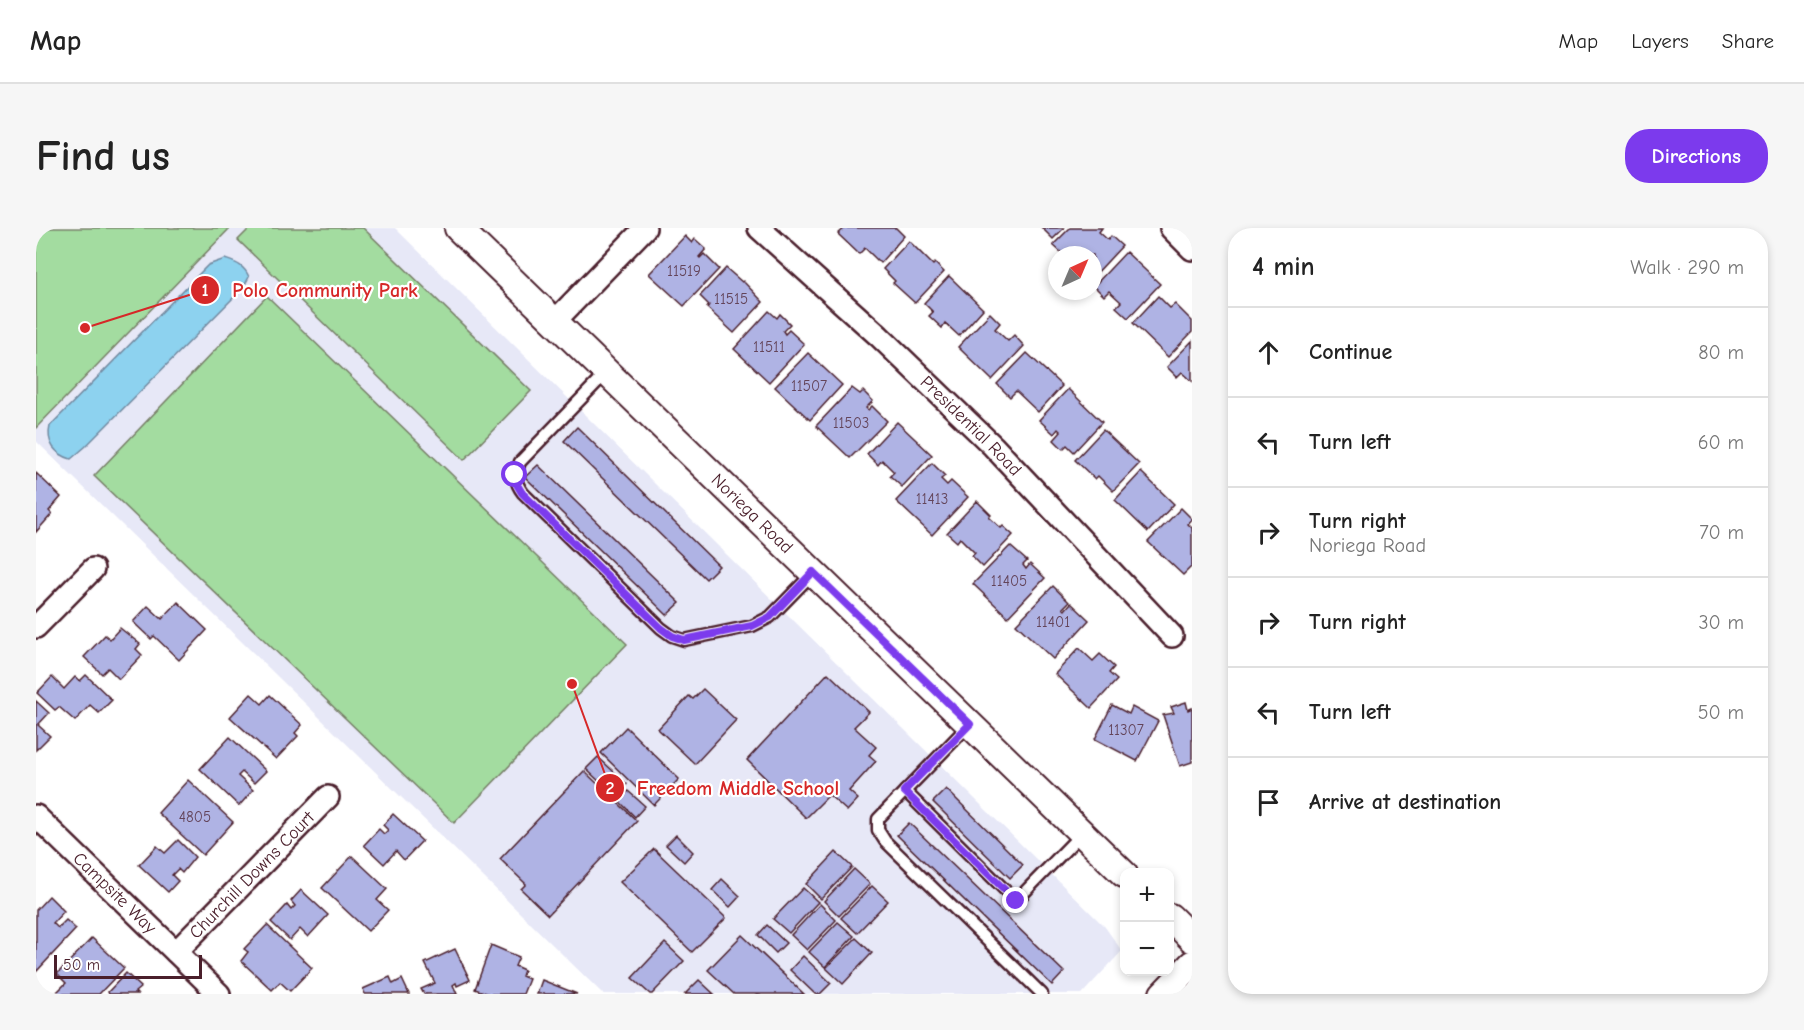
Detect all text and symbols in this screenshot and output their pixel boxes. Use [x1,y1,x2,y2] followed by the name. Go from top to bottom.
[30,25,81,57] text: Map
[1559,29,1598,53] text: Map
[1631,29,1689,53] text: Layers
[1722,29,1774,53] text: Share
[1625,129,1768,183] button: Directions
[36,132,170,181] text: Find us
[1048,246,1102,300] north arrow
[1252,252,1315,282] text: 4 min
[1630,256,1744,279] text: Walk · 290 m
[667,262,701,280] house number: 11519
[190,271,430,309] callout: Polo Community Park
[232,279,418,302] text: Polo Community Park
[201,280,209,301] text: 1
[714,290,748,308] house number: 11515
[1252,336,1285,369] icon: ahead
[753,338,785,356] house number: 11511
[1309,339,1392,365] text: Continue
[1698,341,1744,364] text: 80 m
[916,372,1026,480] street label: Presidential Road
[791,377,827,395] house number: 11507
[833,414,869,432] house number: 11503
[1252,426,1285,459] icon: left
[1309,429,1391,455] text: Turn left
[1698,431,1744,454] text: 60 m
[501,461,527,487] route start
[707,470,797,558] street label: Noriega Road
[916,490,948,508] house number: 11413
[1309,508,1406,534] text: Turn right
[1252,516,1285,549] icon: right
[1699,521,1744,544] text: 70 m
[1309,534,1426,557] text: Noriega Road
[991,572,1027,590] house number: 11405
[1252,606,1285,639] icon: right
[1309,609,1406,635] text: Turn right
[1698,611,1744,634] text: 30 m
[1036,613,1070,631] house number: 11401
[1252,696,1285,729] icon: left
[1309,699,1391,725] text: Turn left
[1698,701,1744,724] text: 50 m
[1108,721,1144,739] house number: 11307
[595,769,851,807] callout: Freedom Middle School
[637,777,839,800] text: Freedom Middle School
[606,778,615,799] text: 2
[1252,786,1285,819] icon: arrive
[1309,789,1501,815] text: Arrive at destination
[185,807,320,943] street label: Churchill Downs Court
[179,808,211,826] house number: 4805
[69,848,161,939] street label: Campsite Way
[1120,868,1174,976] map controls
[1120,868,1174,922] button: +
[1002,887,1028,913] route end
[1120,922,1174,976] button: −
[54,952,202,980] scale bar
[63,956,100,974] text: 50 m

